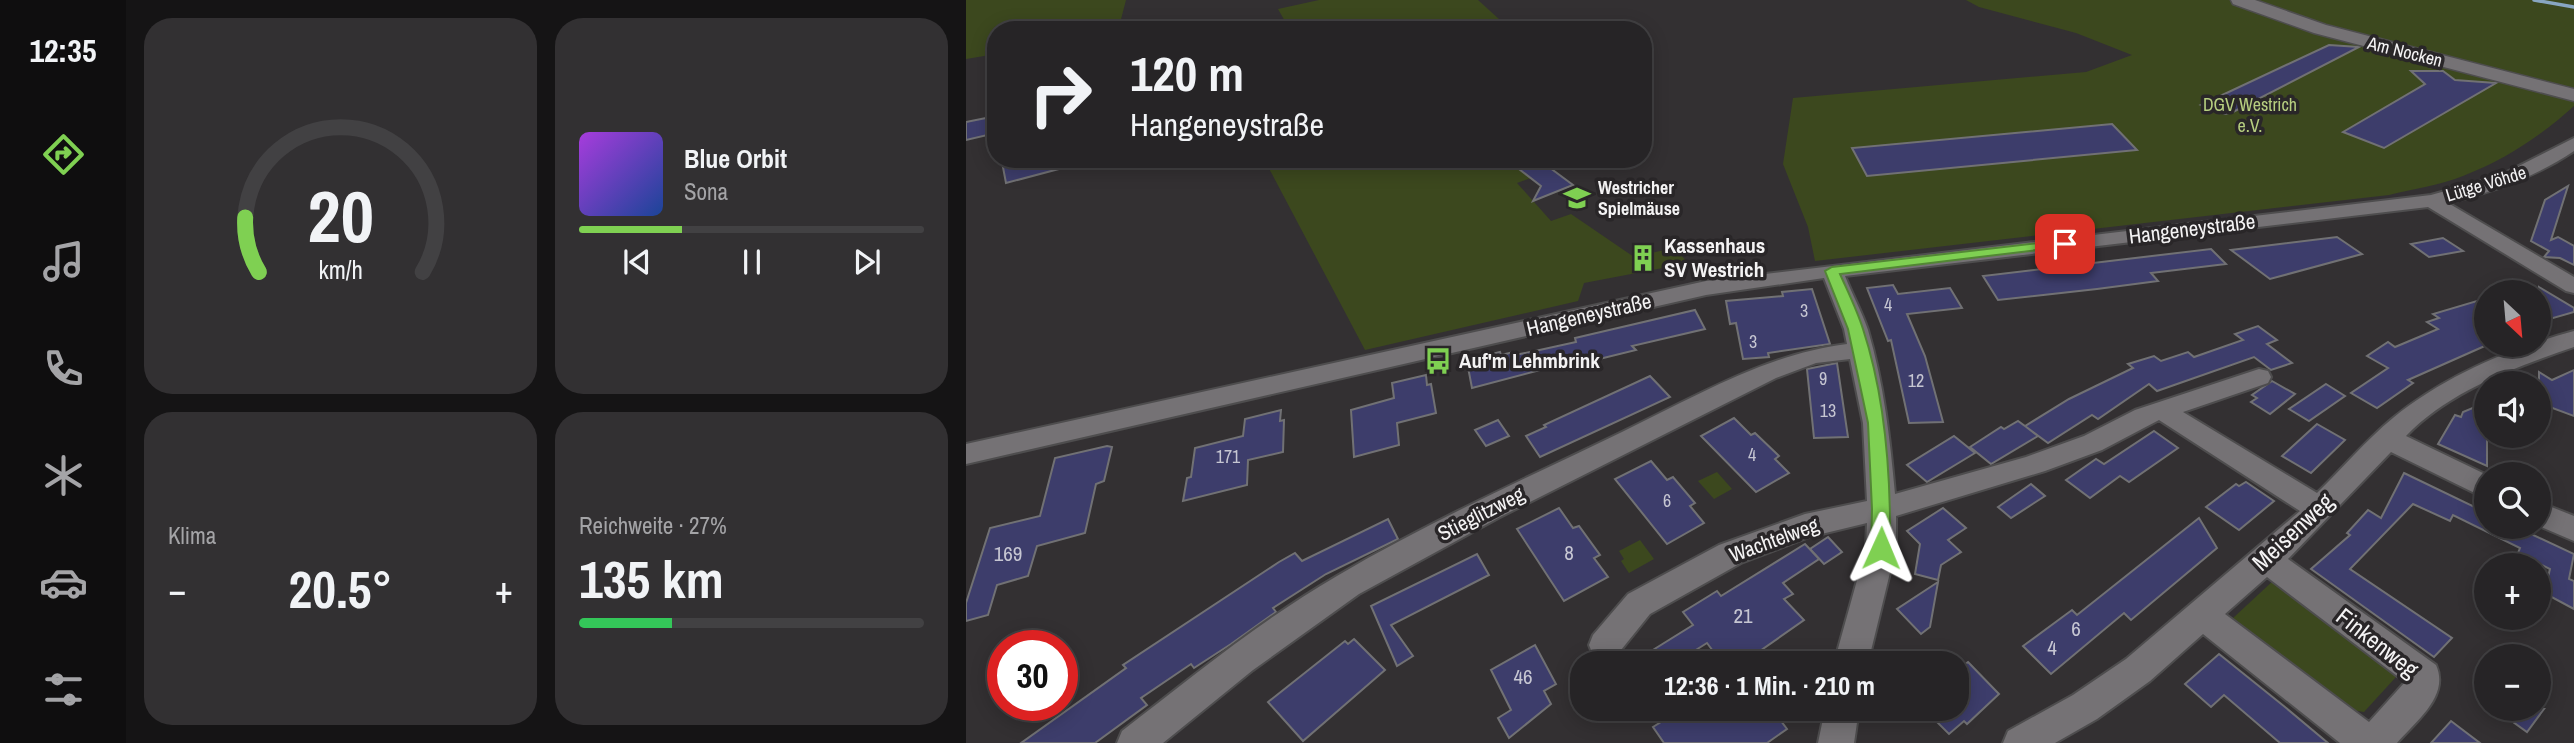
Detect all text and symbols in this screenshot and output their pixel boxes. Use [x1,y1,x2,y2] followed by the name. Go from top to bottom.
[29,29,97,72] text: 12:35
[2364,30,2445,73] street label: Am Nocken
[1130,40,1244,106] text: 120 m
[1015,49,1106,140] icon: right
[2203,92,2297,138] park label: DGV Westrich e.V.
[1130,103,1324,146] text: Hangeneystraße
[39,130,88,179] icon: directions
[684,141,787,176] text: Blue Orbit
[2443,159,2529,208] street label: Lütge Vöhde
[307,168,374,266] text: 20
[1598,175,1680,221] place label: Westricher Spielmäuse
[684,176,728,207] text: Sona
[1562,183,1592,213] school or university icon: Westricher Spielmäuse
[2127,206,2257,251] street label: Hangeneystraße
[2035,214,2095,274] pin
[2046,225,2084,263] icon: arrive
[1664,231,1765,284] place label: Kassenhaus SV Westrich
[39,237,88,286] icon: music
[618,243,656,281] icon: previous
[733,243,771,281] icon: pause
[848,243,886,281] icon: next
[1628,243,1658,273] building icon: Kassenhaus SV Westrich
[318,253,363,287] text: km/h
[2474,280,2552,357] north arrow
[2474,280,2551,721] map controls
[1524,286,1654,343] street label: Hangeneystraße
[1884,292,1892,317] house number: 4
[1800,298,1808,323] house number: 3
[1749,329,1757,354] house number: 3
[39,344,88,393] icon: phone
[1423,346,1453,376] bus stop icon: Auf'm Lehmbrink
[1459,346,1600,375] place label: Auf'm Lehmbrink
[1819,366,1827,391] house number: 9
[1908,368,1924,393] house number: 12
[2474,371,2551,448] button: sound
[1820,398,1836,423] house number: 13
[1748,442,1756,467] house number: 4
[1216,444,1241,469] house number: 171
[39,451,88,500] icon: climate
[2474,462,2551,539] button: search
[1432,479,1530,548] street label: Stieglitzweg
[2245,485,2340,577] street label: Meisenweg
[1663,488,1671,513] house number: 6
[579,510,727,541] text: Reichweite · 27%
[1725,510,1823,569] street label: Wachtelweg
[1844,511,1918,585] position arrow
[168,520,216,551] text: Klima
[1564,538,1574,567] house number: 8
[994,539,1022,568] house number: 169
[579,544,724,614] text: 135 km
[2474,553,2551,630] button: +
[289,554,392,624] text: 20.5°
[39,558,88,607] icon: car
[168,564,186,615] text: −
[495,564,513,615] text: +
[2330,600,2425,684] street label: Finkenweg
[1733,601,1753,630] house number: 21
[2071,614,2081,643] house number: 6
[987,630,1078,721] speed limit sign: 30
[2047,633,2057,662] house number: 4
[2474,644,2551,721] button: −
[1513,662,1533,691] house number: 46
[39,665,88,714] icon: filters
[1664,668,1875,703] text: 12:36 · 1 Min. · 210 m

